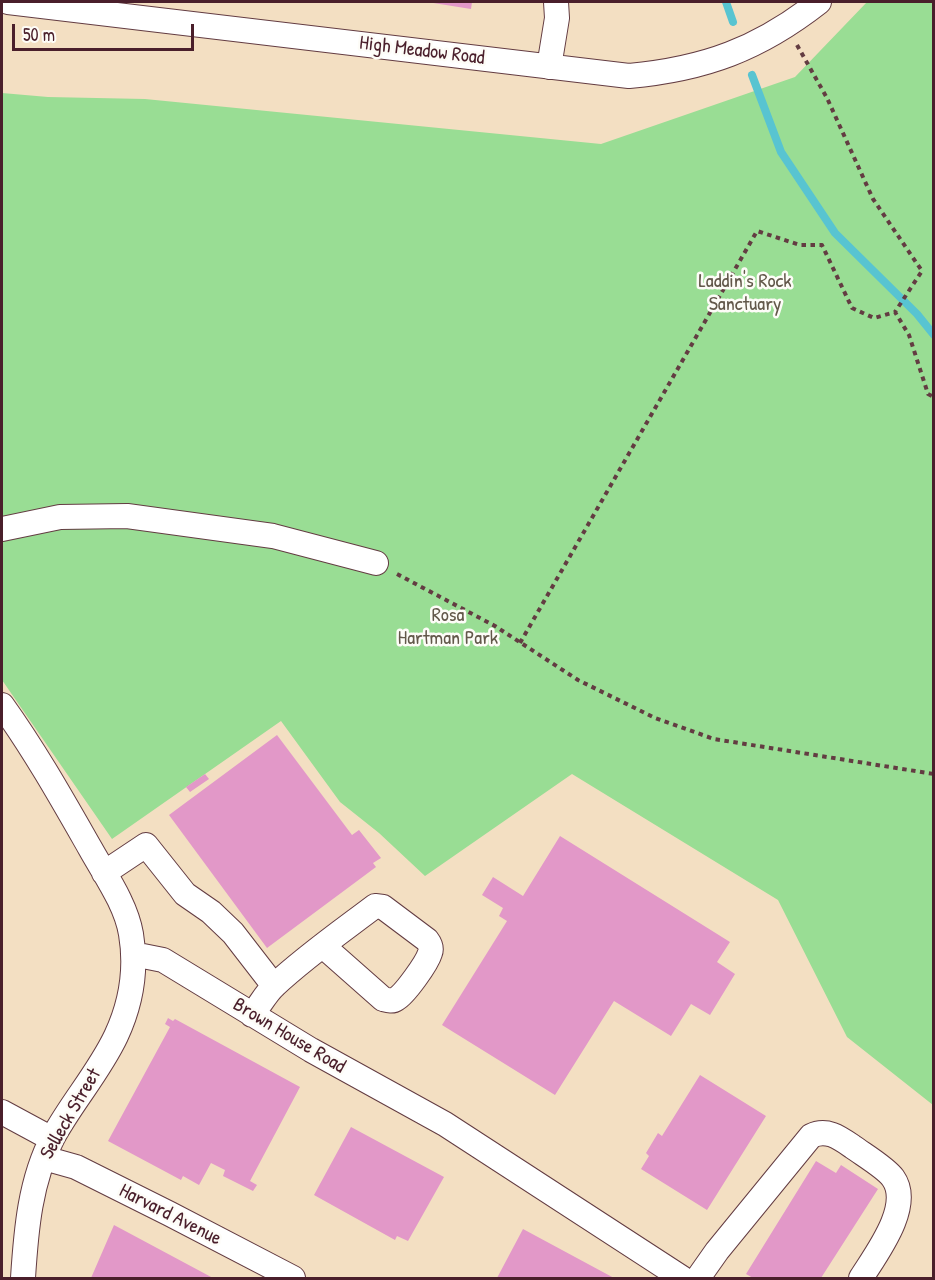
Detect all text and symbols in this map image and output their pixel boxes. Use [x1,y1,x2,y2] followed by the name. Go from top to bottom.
[15,12,196,50] scale bar
[23,22,55,47] text: 50 m
[358,31,486,71] street label: High Meadow Road
[698,270,792,317] park label: Laddin's Rock Sanctuary
[398,604,498,651] park label: Rosa Hartman Park
[228,993,350,1079] street label: Brown House Road
[35,1064,107,1164] street label: Selleck Street
[115,1179,225,1251] street label: Harvard Avenue

